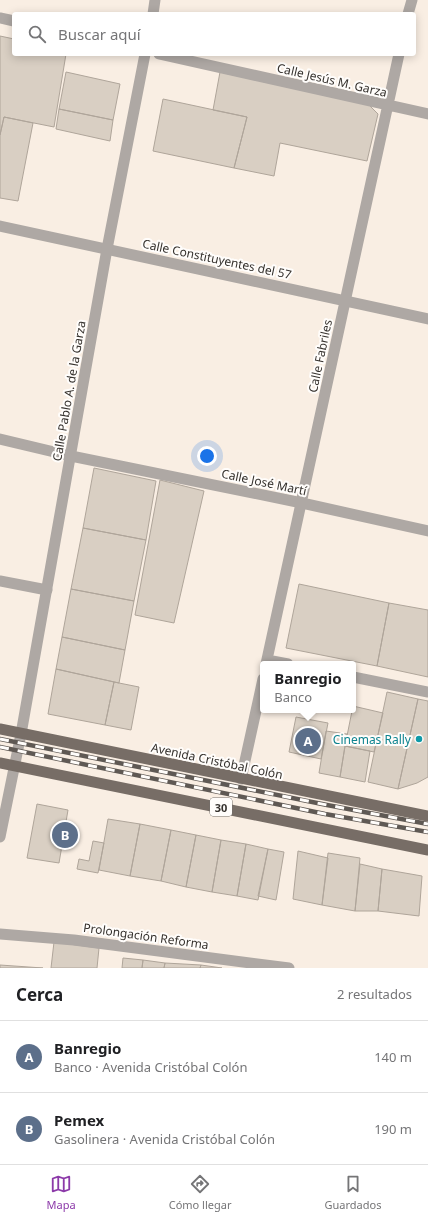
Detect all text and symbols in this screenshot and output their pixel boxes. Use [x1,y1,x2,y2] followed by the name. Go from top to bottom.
[12,12,416,56] search box
[26,23,48,45] icon: search
[58,24,141,44] text: Buscar aquí
[275,59,389,101] street label: Calle Jesús M. Garza
[141,235,293,283] street label: Calle Constituyentes del 57
[304,318,336,394] street label: Calle Fabriles
[48,319,90,463] street label: Calle Pablo A. de la Garza
[197,446,217,466] your location
[220,465,309,500] street label: Calle José Martí
[260,661,356,713] popup
[274,668,342,688] text: Banregio
[274,688,312,706] text: Banco
[295,726,321,756] pin: A
[333,731,412,748] place label: Cinemas Rally
[414,734,424,744] marker: Cinemas Rally
[150,739,284,783] street label: Avenida Cristóbal Colón
[210,798,232,816] road number: 30
[52,820,78,850] pin: B
[82,919,210,953] street label: Prolongación Reforma
[16,983,63,1006] text: Cerca
[337,985,412,1003] text: 2 resultados
[54,1038,121,1058] text: Banregio
[25,1048,34,1066] text: A
[374,1048,412,1066] text: 140 m
[54,1058,248,1076] text: Banco · Avenida Cristóbal Colón
[54,1110,104,1130] text: Pemex
[25,1120,33,1138] text: B
[374,1120,412,1138] text: 190 m
[54,1130,275,1148] text: Gasolinera · Avenida Cristóbal Colón
[47,1173,76,1212] tab: Mapa
[169,1173,231,1212] tab: Cómo llegar
[325,1173,381,1212] tab: Guardados

